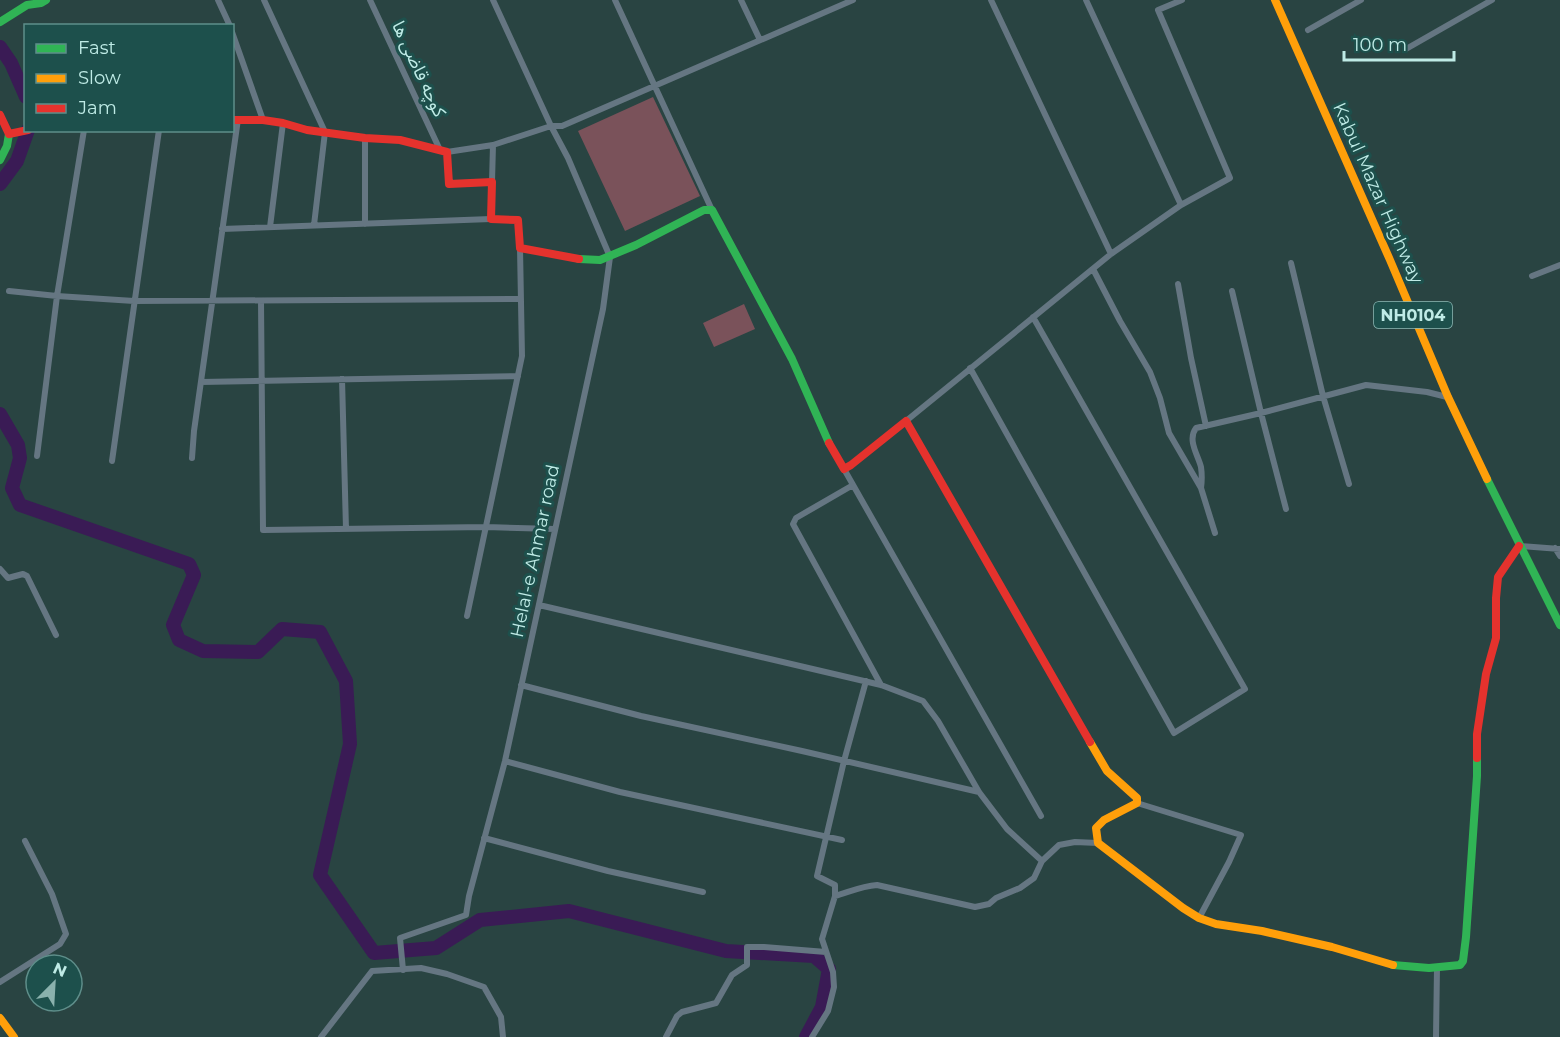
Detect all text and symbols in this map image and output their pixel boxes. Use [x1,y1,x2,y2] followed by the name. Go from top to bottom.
[387,18,451,121] street label: کوچه قاضی ها
[24,24,234,132] legend
[1344,24,1454,62] scale bar
[1353,34,1407,56] text: 100 m
[78,37,116,59] text: Fast
[78,67,121,89] text: Slow
[77,97,117,119] text: Jam
[1328,99,1428,287] street label: Kabul Mazar Highway
[1374,302,1452,328] road number: NH0104
[506,463,564,639] street label: Helal-e Ahmar road
[24,953,84,1013] north arrow
[50,958,70,981] text: N

